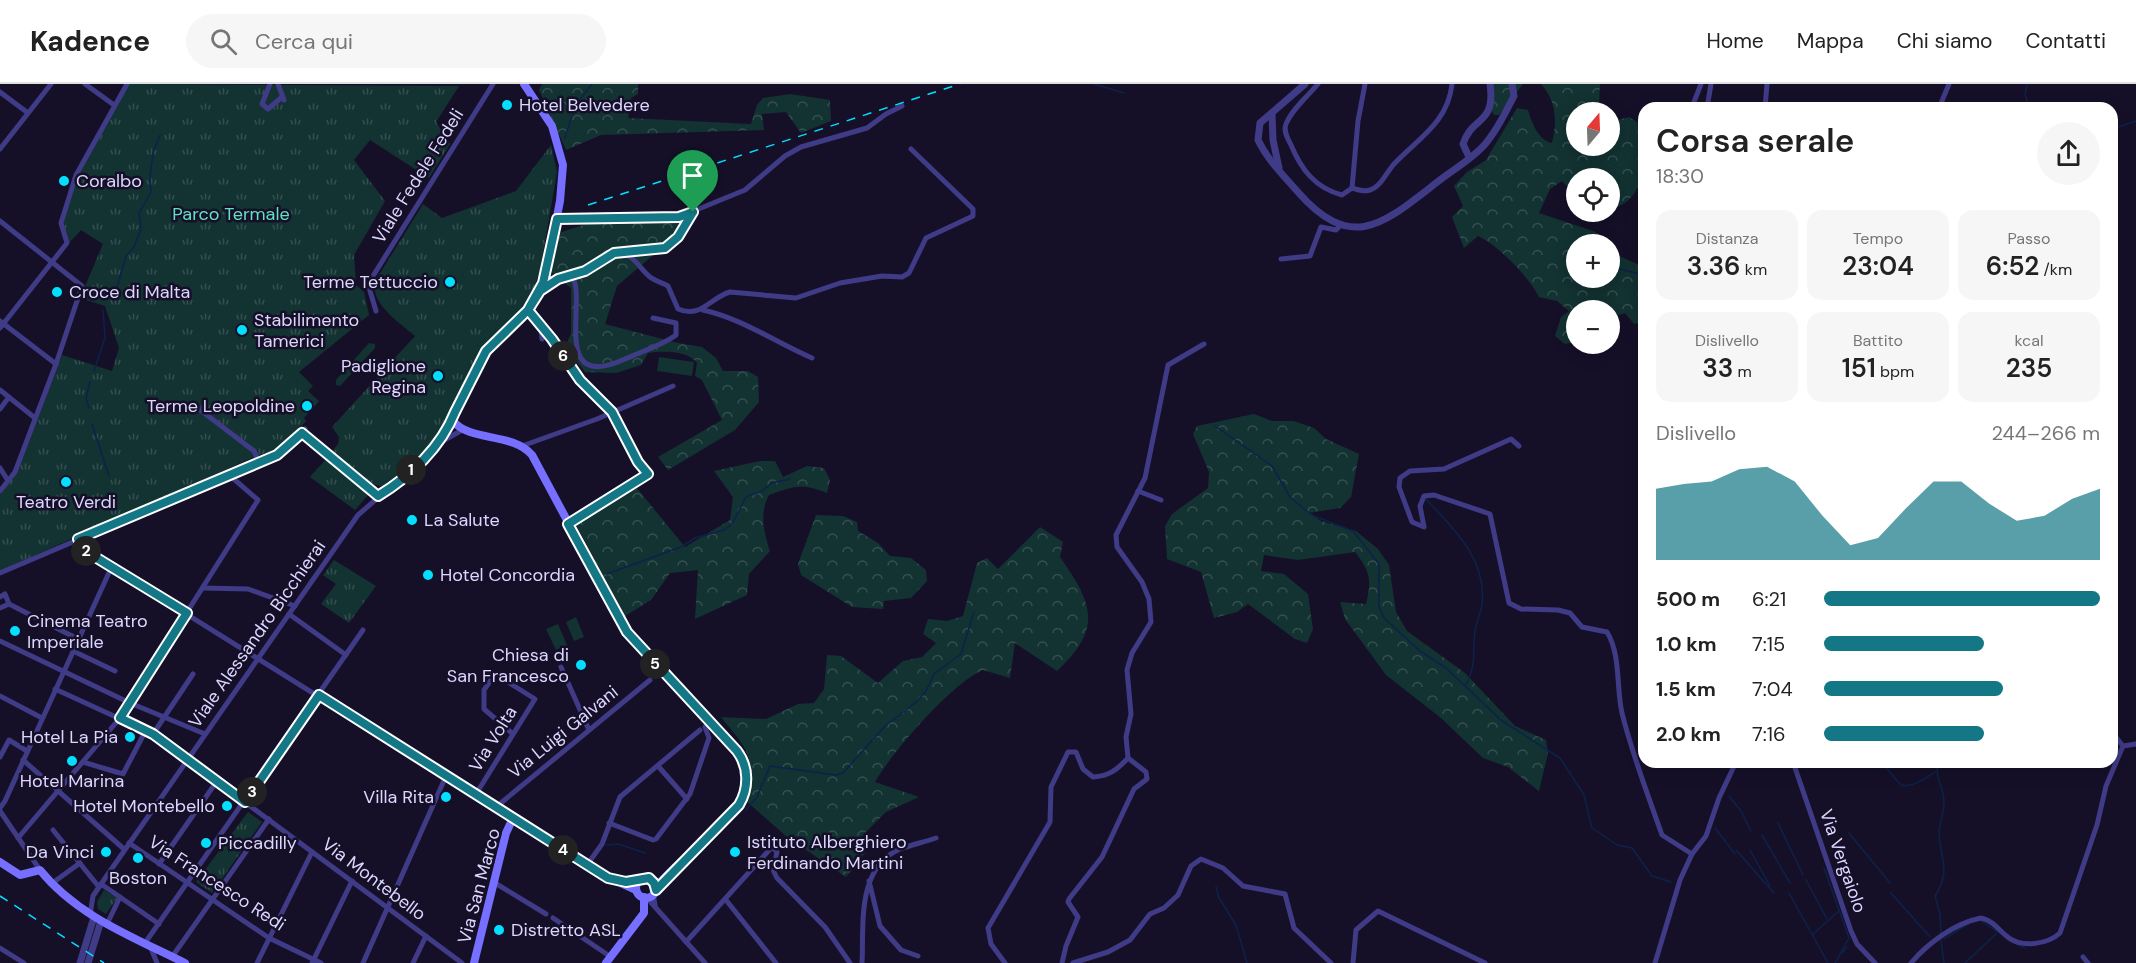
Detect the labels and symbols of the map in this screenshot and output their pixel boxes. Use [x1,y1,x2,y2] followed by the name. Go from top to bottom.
[519,93,650,117] place label: Hotel Belvedere
[500,98,514,112] marker: Hotel Belvedere
[1566,102,1620,156] north arrow
[367,104,469,248] street label: Viale Fedele Fedeli
[667,150,718,212] pin
[76,169,142,193] place label: Coralbo
[57,174,71,188] marker: Coralbo
[172,202,290,226] park label: Parco Termale
[303,270,438,294] place label: Terme Tettuccio
[443,275,457,289] marker: Terme Tettuccio
[69,280,190,304] place label: Croce di Malta
[50,285,64,299] marker: Croce di Malta
[254,308,359,353] place label: Stabilimento Tamerici
[235,323,249,337] marker: Stabilimento Tamerici
[548,341,578,371] pin: 6
[341,354,426,399] place label: Padiglione Regina
[431,369,445,383] marker: Padiglione Regina
[146,394,295,418] place label: Terme Leopoldine
[300,399,314,413] marker: Terme Leopoldine
[396,455,426,485] pin: 1
[59,475,73,489] marker: Teatro Verdi
[16,490,116,514] place label: Teatro Verdi
[424,508,500,532] place label: La Salute
[405,513,419,527] marker: La Salute
[183,535,331,733] street label: Viale Alessandro Bicchierai
[71,536,101,566] pin: 2
[440,563,575,587] place label: Hotel Concordia
[421,568,435,582] marker: Hotel Concordia
[27,609,148,654] place label: Cinema Teatro Imperiale
[8,624,22,638] marker: Cinema Teatro Imperiale
[447,643,569,688] place label: Chiesa di San Francesco
[640,649,670,679] pin: 5
[574,658,588,672] marker: Chiesa di San Francesco
[503,680,623,784] street label: Via Luigi Galvani
[463,702,523,776] street label: Via Volta
[21,725,118,749] place label: Hotel La Pia
[123,730,137,744] marker: Hotel La Pia
[65,754,79,768] marker: Hotel Marina
[20,769,124,793] place label: Hotel Marina
[237,777,267,807] pin: 3
[363,785,434,809] place label: Villa Rita
[439,790,453,804] marker: Villa Rita
[73,794,215,818] place label: Hotel Montebello
[220,799,234,813] marker: Hotel Montebello
[1814,806,1872,916] street label: Via Vergaiolo
[452,826,506,946] street label: Via San Marco
[144,830,290,936] street label: Via Francesco Redi
[747,830,907,875] place label: Istituto Alberghiero Ferdinando Martini
[218,831,297,855] place label: Piccadilly
[317,832,431,926] street label: Via Montebello
[548,835,578,865] pin: 4
[199,836,213,850] marker: Piccadilly
[26,840,94,864] place label: Da Vinci
[99,845,113,859] marker: Da Vinci
[728,845,742,859] marker: Istituto Alberghiero Ferdinando Martini
[131,851,145,865] marker: Boston
[109,866,167,890] place label: Boston
[511,918,621,942] place label: Distretto ASL
[492,923,506,937] marker: Distretto ASL

